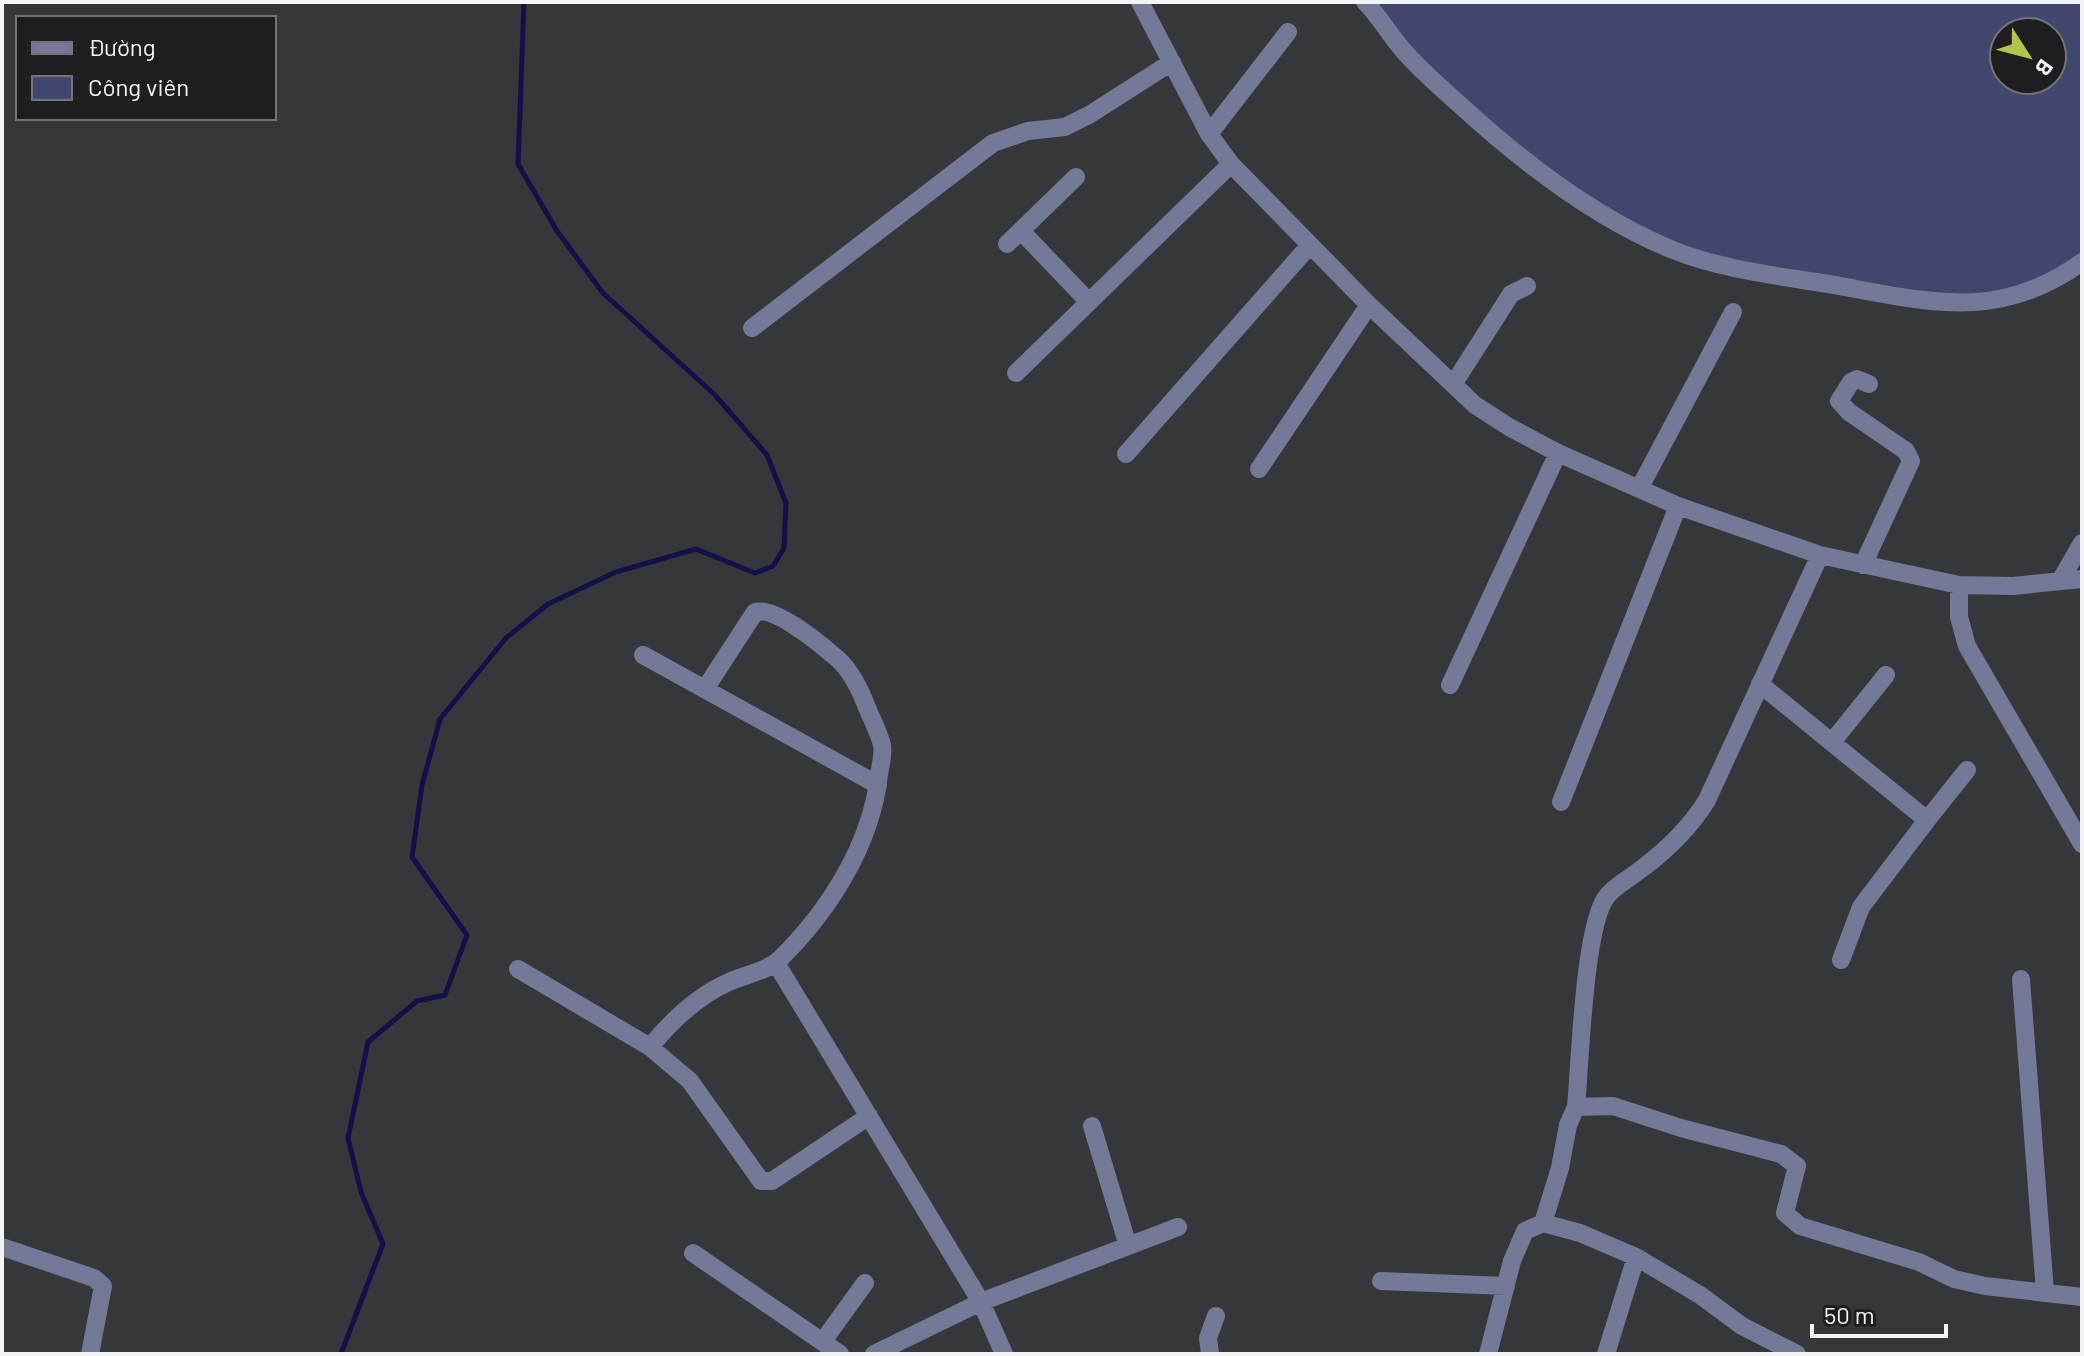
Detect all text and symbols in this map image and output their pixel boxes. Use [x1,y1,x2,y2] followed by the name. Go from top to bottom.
[16,16,276,120] legend
[1988,16,2068,96] north arrow
[88,32,156,61] text: Đường
[2030,55,2060,82] text: B
[88,72,189,101] text: Công viên
[1812,1288,1946,1338] scale bar
[1824,1300,1875,1329] text: 50 m

